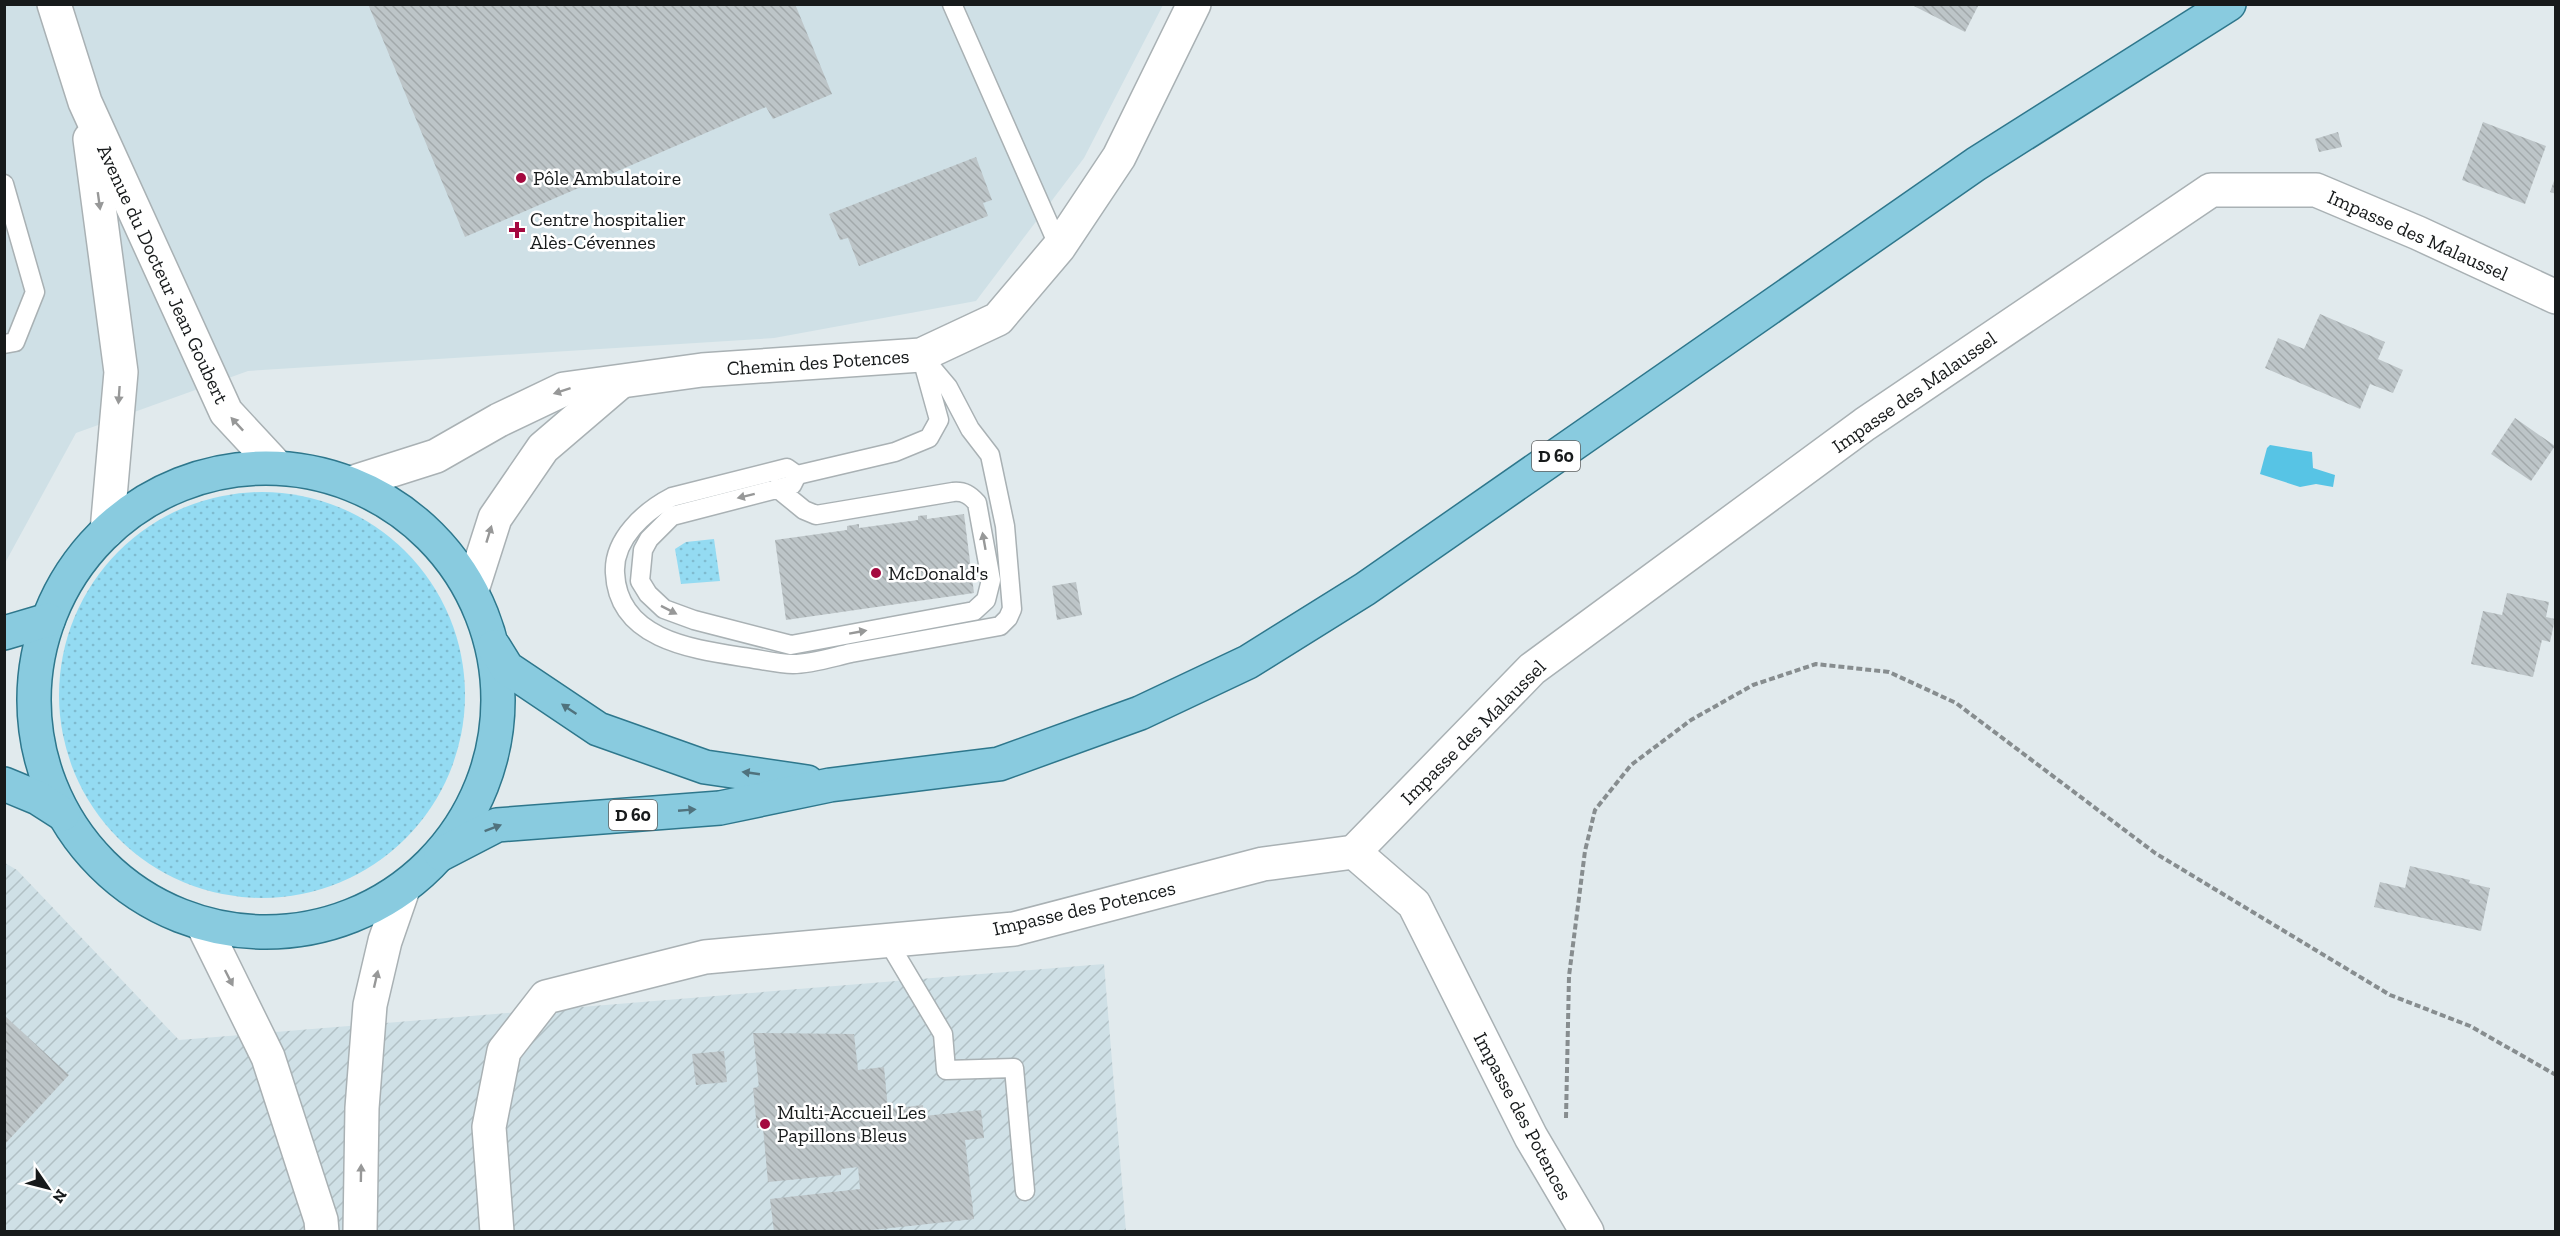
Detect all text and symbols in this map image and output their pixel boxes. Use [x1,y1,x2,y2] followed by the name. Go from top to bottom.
[92,141,234,408] street label: Avenue du Docteur Jean Goubert
[533,166,681,190] place label: Pôle Ambulatoire
[514,171,528,185] marker: Pôle Ambulatoire
[2324,184,2512,286] street label: Impasse des Malaussel
[94,192,103,211] one-way arrow
[530,207,686,254] place label: Centre hospitalier Alès-Cévennes
[508,221,526,239] marker: Centre hospitalier Alès-Cévennes
[1827,326,2001,458] street label: Impasse des Malaussel
[726,344,910,380] street label: Chemin des Potences
[115,385,124,404] one-way arrow
[553,387,571,396] one-way arrow
[231,417,244,432] one-way arrow
[1532,441,1580,471] road number: D 60
[737,491,755,501] one-way arrow
[485,525,495,543] one-way arrow
[979,532,988,551] one-way arrow
[888,561,988,585] place label: McDonald's
[869,566,883,580] marker: McDonald's
[660,604,678,614] one-way arrow
[848,628,867,637] one-way arrow
[1396,655,1550,809] street label: Impasse des Malaussel
[560,704,577,715] one-way arrow
[741,769,760,778] one-way arrow
[609,800,657,830] road number: D 60
[677,806,696,815] one-way arrow
[485,823,503,833] one-way arrow
[990,875,1178,941] street label: Impasse des Potences
[224,969,233,986] one-way arrow
[371,970,381,988] one-way arrow
[1469,1028,1577,1204] street label: Impasse des Potences
[777,1100,926,1147] place label: Multi-Accueil Les Papillons Bleus
[758,1117,772,1131] marker: Multi-Accueil Les Papillons Bleus
[18,1158,78,1218] north arrow
[356,1164,366,1183] one-way arrow
[49,1186,71,1207] text: N

